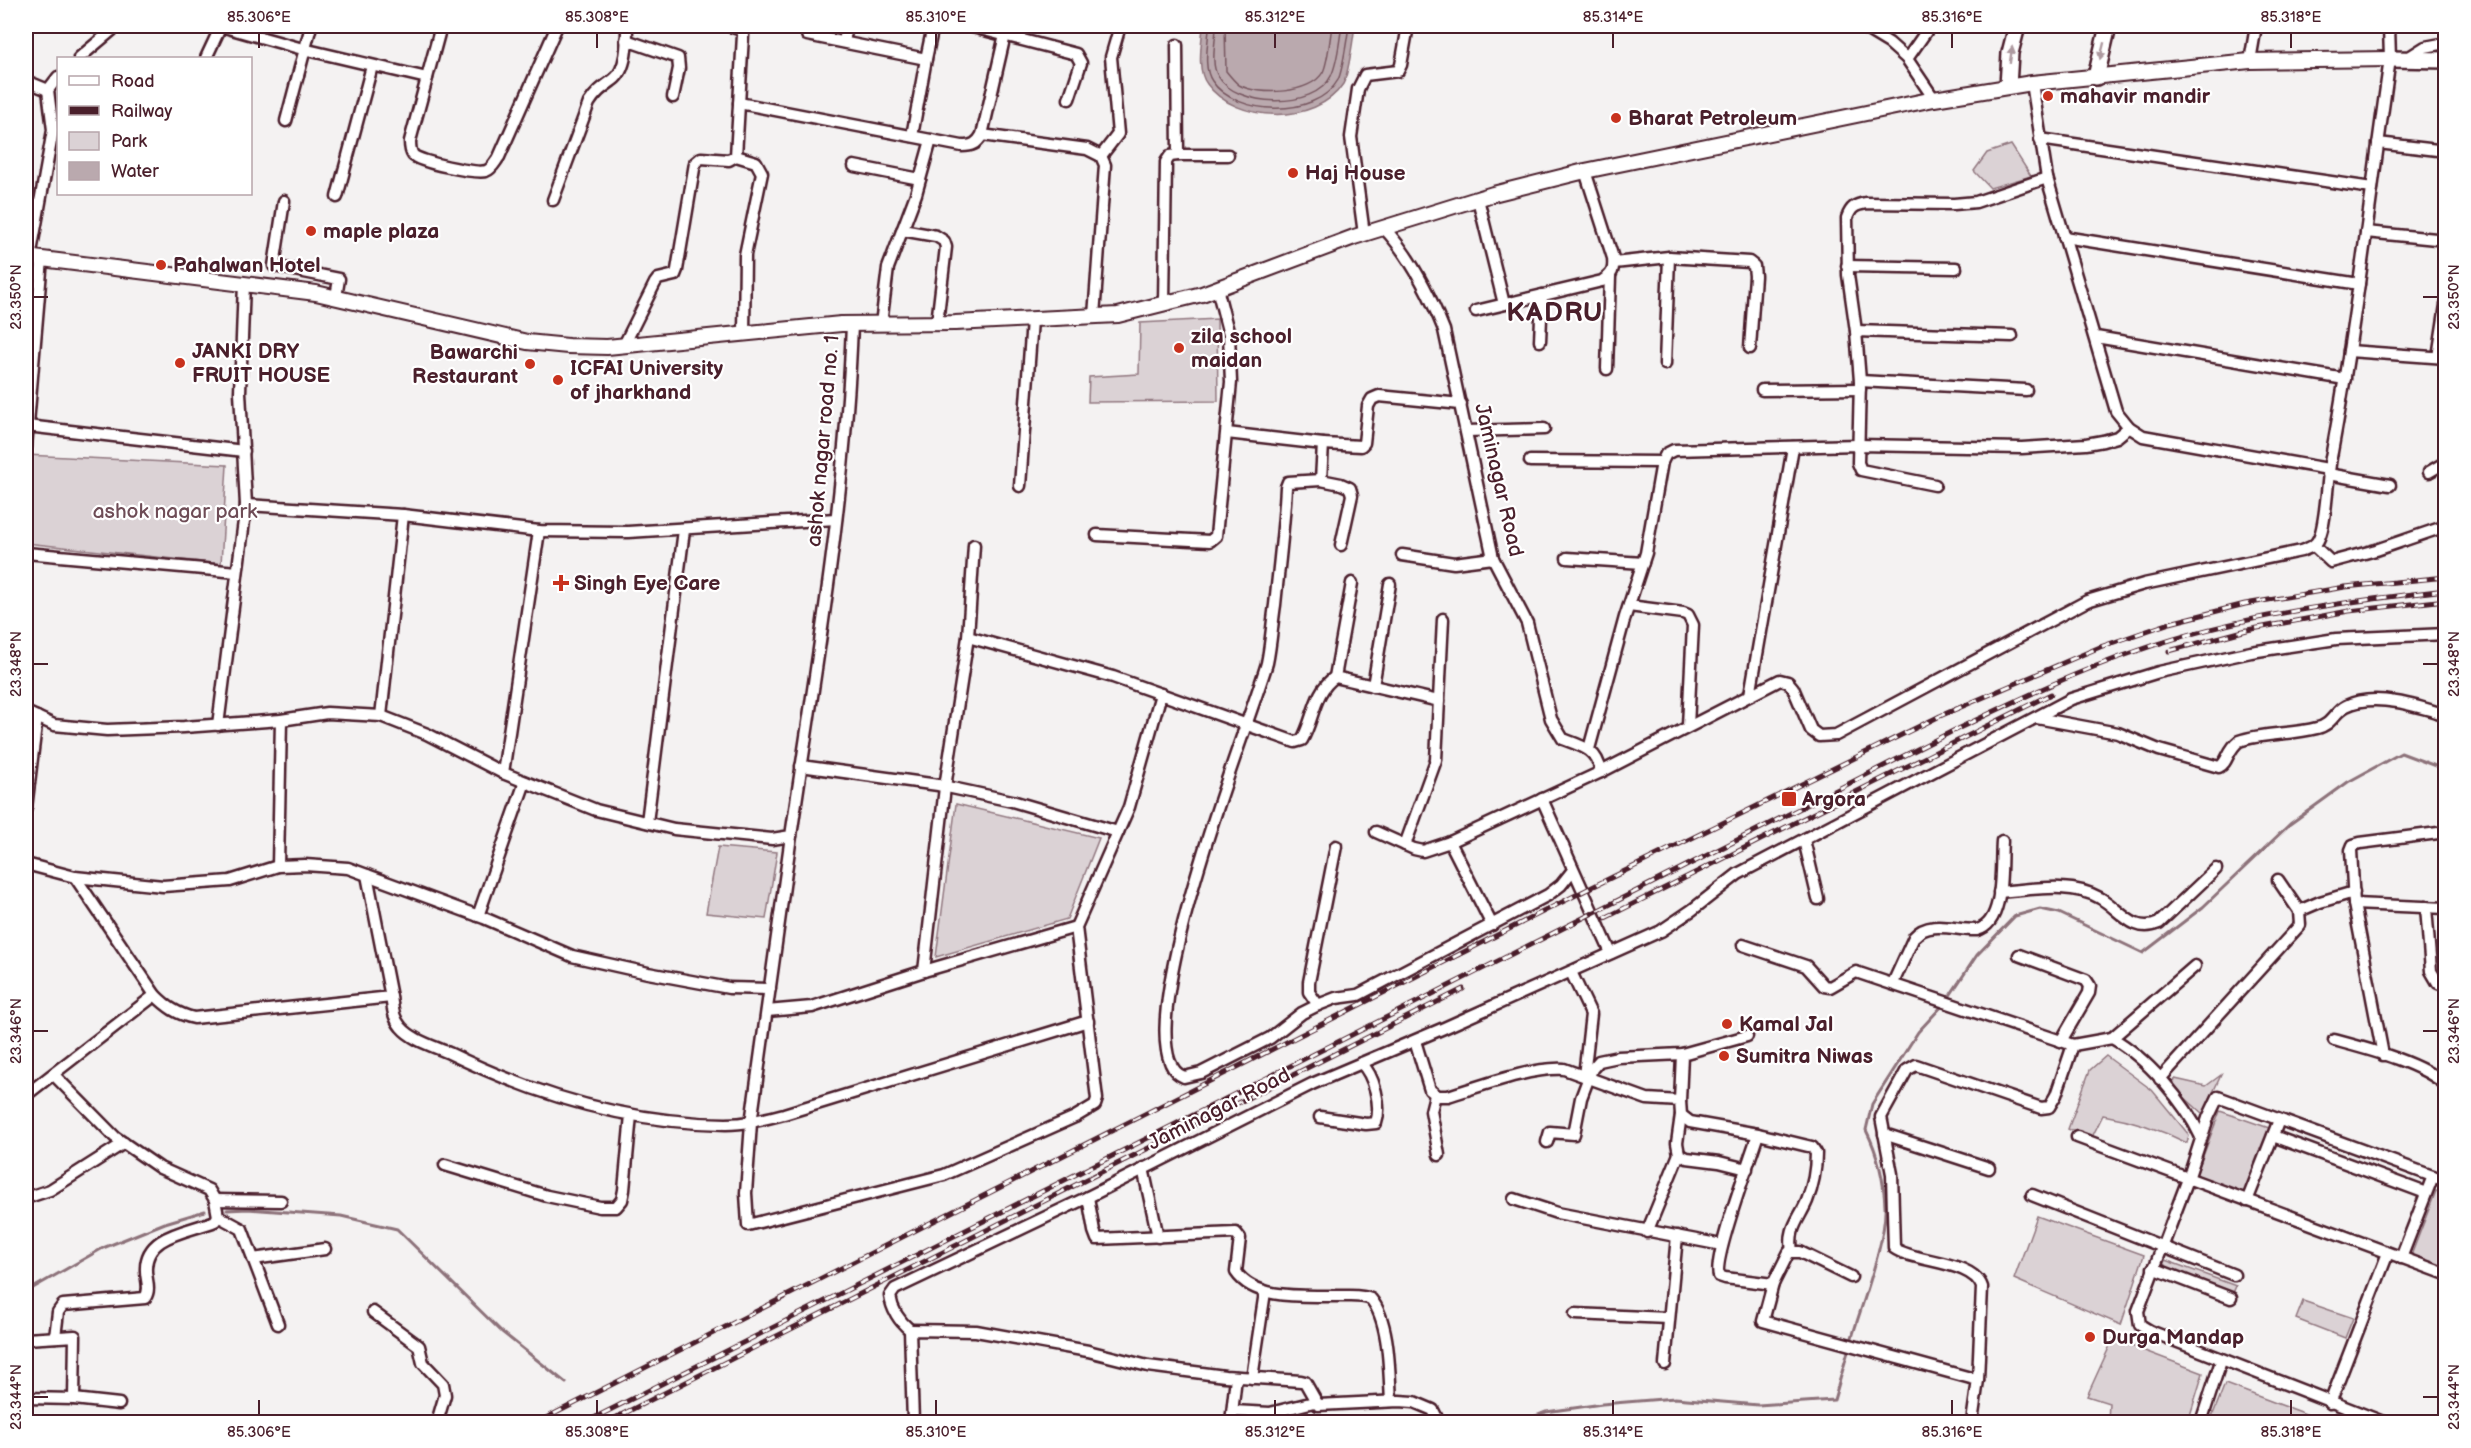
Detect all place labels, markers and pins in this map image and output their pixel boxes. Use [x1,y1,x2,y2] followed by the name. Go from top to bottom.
[2060,84,2211,109] place label: mahavir mandir
[2041,89,2055,103] marker: mahavir mandir
[1628,106,1797,131] place label: Bharat Petroleum
[1609,111,1623,125] marker: Bharat Petroleum
[1305,161,1406,186] place label: Haj House
[1286,166,1300,180] marker: Haj House
[323,219,439,244] place label: maple plaza
[304,224,318,238] marker: maple plaza
[173,253,321,278] place label: Pahalwan Hotel
[154,258,168,272] marker: Pahalwan Hotel
[1191,324,1292,373] place label: zila school maidan
[192,339,330,388] place label: JANKI DRY FRUIT HOUSE
[412,340,518,389] place label: Bawarchi Restaurant
[1172,341,1186,355] marker: zila school maidan
[173,356,187,370] marker: JANKI DRY FRUIT HOUSE
[570,356,723,405] place label: ICFAI University of jharkhand
[523,357,537,371] marker: Bawarchi Restaurant
[551,373,565,387] marker: ICFAI University of jharkhand
[574,571,720,596] place label: Singh Eye Care
[552,574,570,592] marker: Singh Eye Care
[1801,787,1866,812] place label: Argora
[1780,790,1798,808] marker: Argora
[1739,1012,1833,1037] place label: Kamal Jal
[1720,1017,1734,1031] marker: Kamal Jal
[1736,1044,1873,1069] place label: Sumitra Niwas
[1717,1049,1731,1063] marker: Sumitra Niwas
[2102,1325,2244,1350] place label: Durga Mandap
[2083,1330,2097,1344] marker: Durga Mandap

